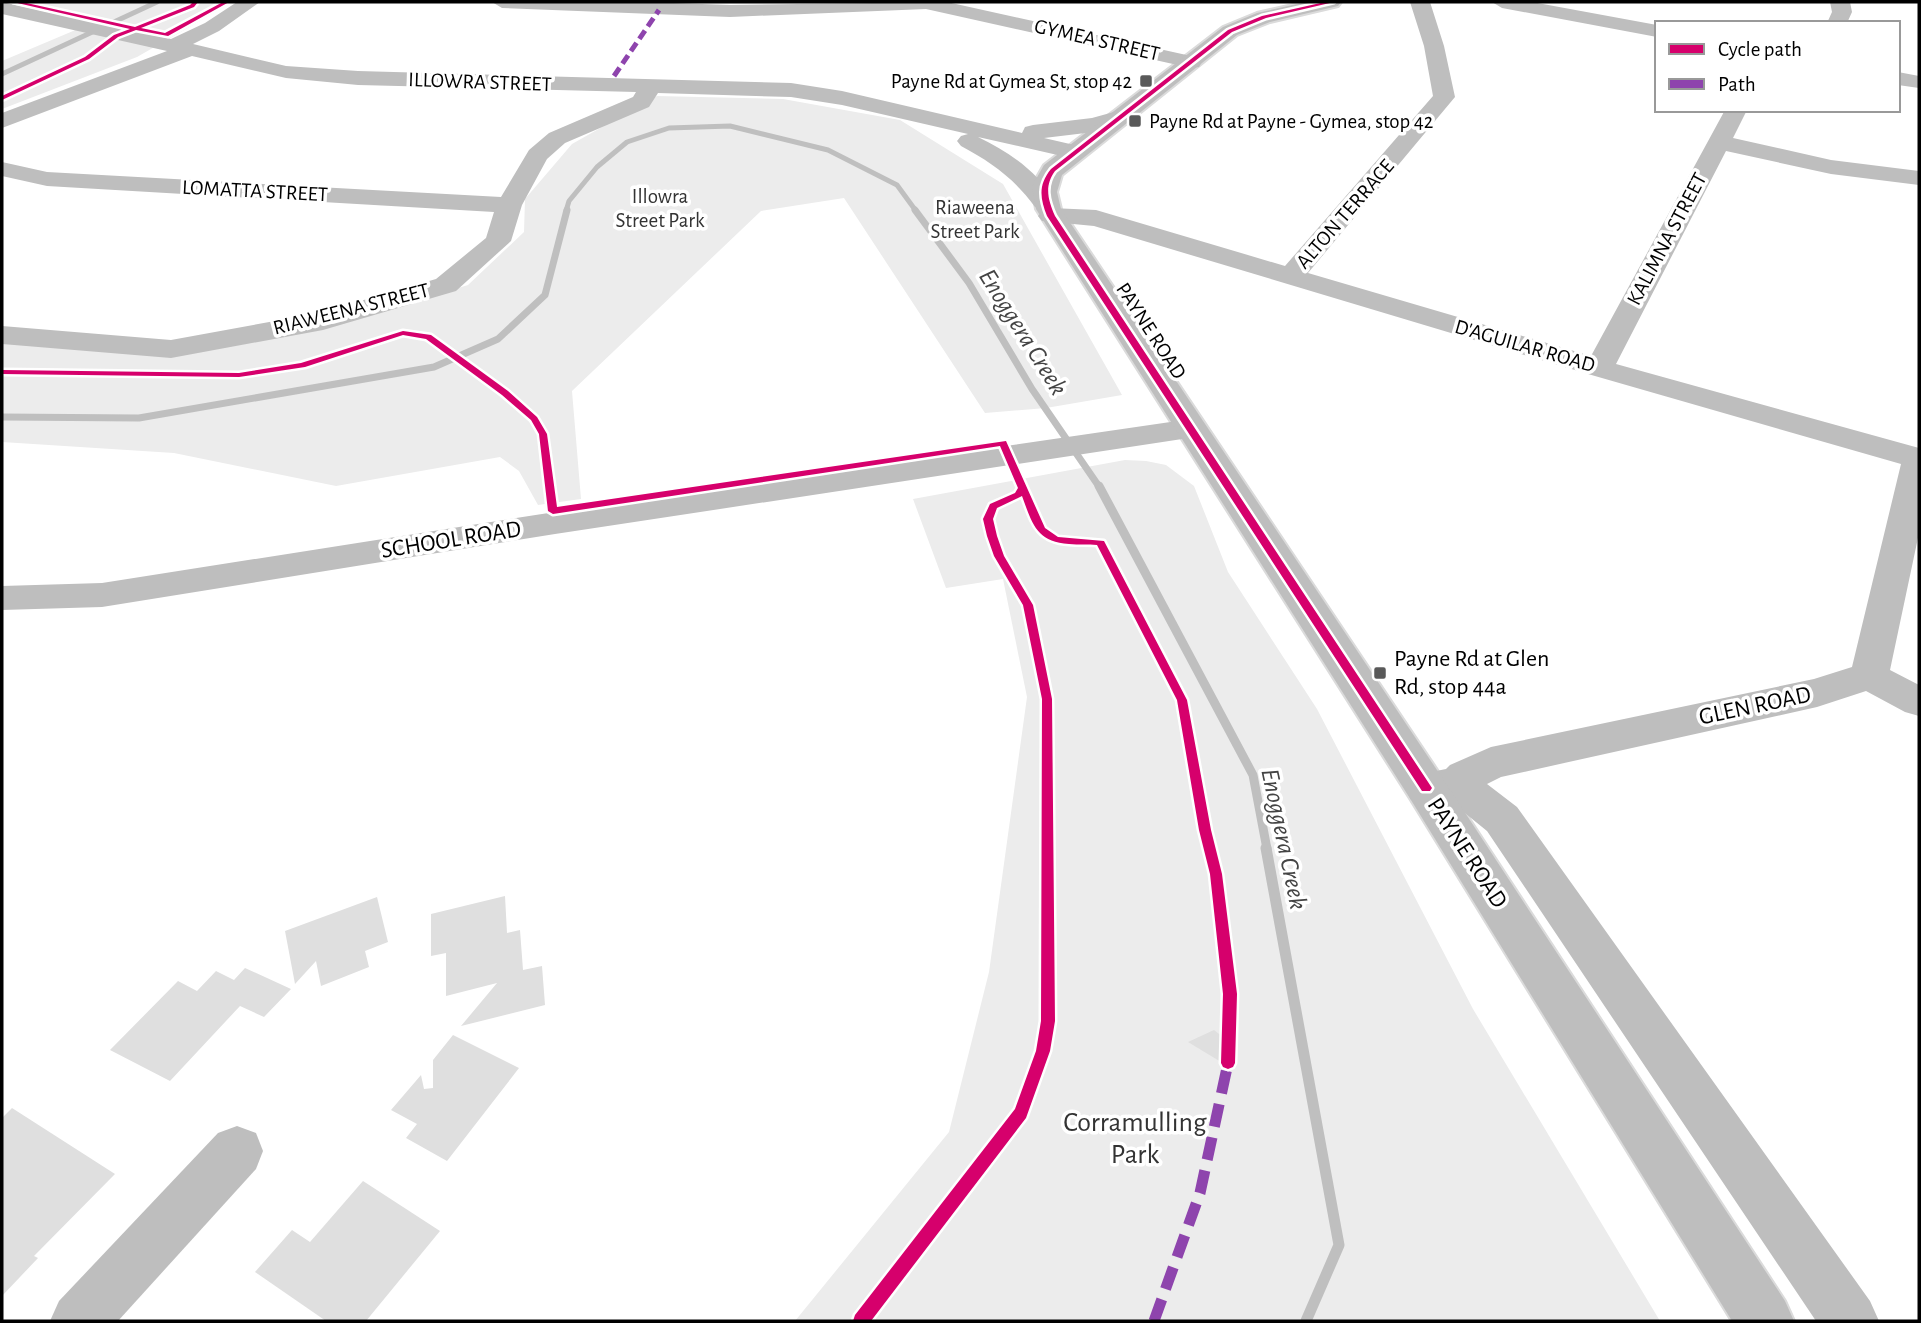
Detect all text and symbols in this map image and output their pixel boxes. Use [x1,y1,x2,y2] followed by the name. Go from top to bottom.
[1032,15,1162,65] street label: GYMEA STREET
[1655,21,1900,112] legend
[1718,39,1802,60] text: Cycle path
[408,69,552,95] street label: ILLOWRA STREET
[891,71,1132,92] place label: Payne Rd at Gymea St, stop 42
[1138,73,1154,89] marker: Payne Rd at Gymea St, stop 42
[1718,74,1756,95] text: Path
[1149,111,1433,132] place label: Payne Rd at Payne - Gymea, stop 42
[1127,113,1143,129] marker: Payne Rd at Payne - Gymea, stop 42
[1292,155,1398,273] street label: ALTON TERRACE
[1623,169,1711,309] street label: KALIMNA STREET
[182,177,328,205] street label: LOMATTA STREET
[615,186,705,231] park label: Illowra Street Park
[930,197,1020,242] park label: Riaweena Street Park
[974,264,1072,400] water label: Enoggera Creek
[271,279,431,339] street label: RIAWEENA STREET
[1112,279,1190,383] street label: PAYNE ROAD
[1452,316,1598,376] street label: D'AGUILAR ROAD
[379,517,523,563] street label: SCHOOL ROAD
[1394,647,1549,699] place label: Payne Rd at Glen Rd, stop 44a
[1372,665,1388,681] marker: Payne Rd at Glen Rd, stop 44a
[1697,682,1813,730] street label: GLEN ROAD
[1256,766,1312,912] water label: Enoggera Creek
[1423,794,1511,912] street label: PAYNE ROAD
[1063,1109,1207,1169] park label: Corramulling Park

